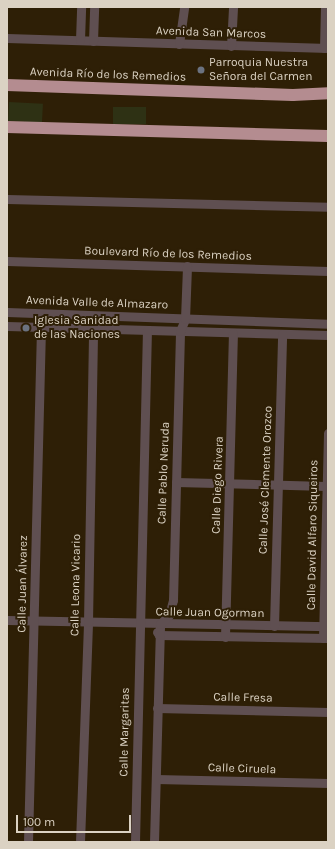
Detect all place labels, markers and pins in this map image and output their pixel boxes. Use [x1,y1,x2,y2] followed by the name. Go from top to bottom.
[209,56,312,84] place label: Parroquia Nuestra Señora del Carmen
[196,65,206,75] marker: Parroquia Nuestra Señora del Carmen
[34,314,120,342] place label: Iglesia Sanidad de las Naciones
[21,323,31,333] marker: Iglesia Sanidad de las Naciones

